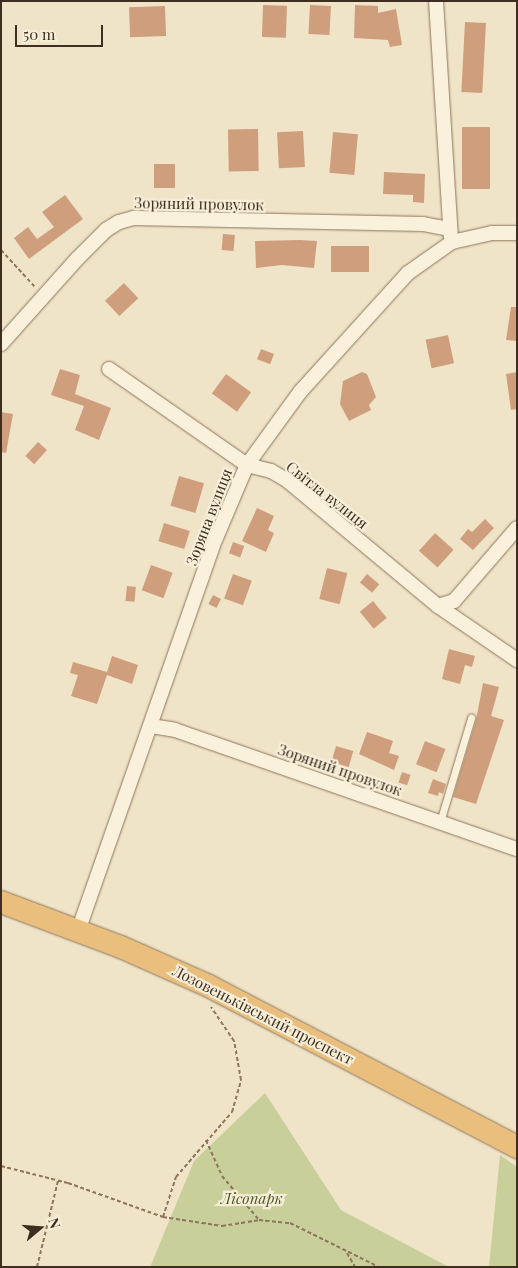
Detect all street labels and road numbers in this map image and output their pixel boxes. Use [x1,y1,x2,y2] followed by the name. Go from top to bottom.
[134,194,264,214] street label: Зоряний провулок
[283,458,371,532] street label: Світла вулиця
[182,466,236,568] street label: Зоряна вулиця
[276,740,404,800] street label: Зоряний провулок
[170,961,356,1069] street label: Лозовеньківський проспект

